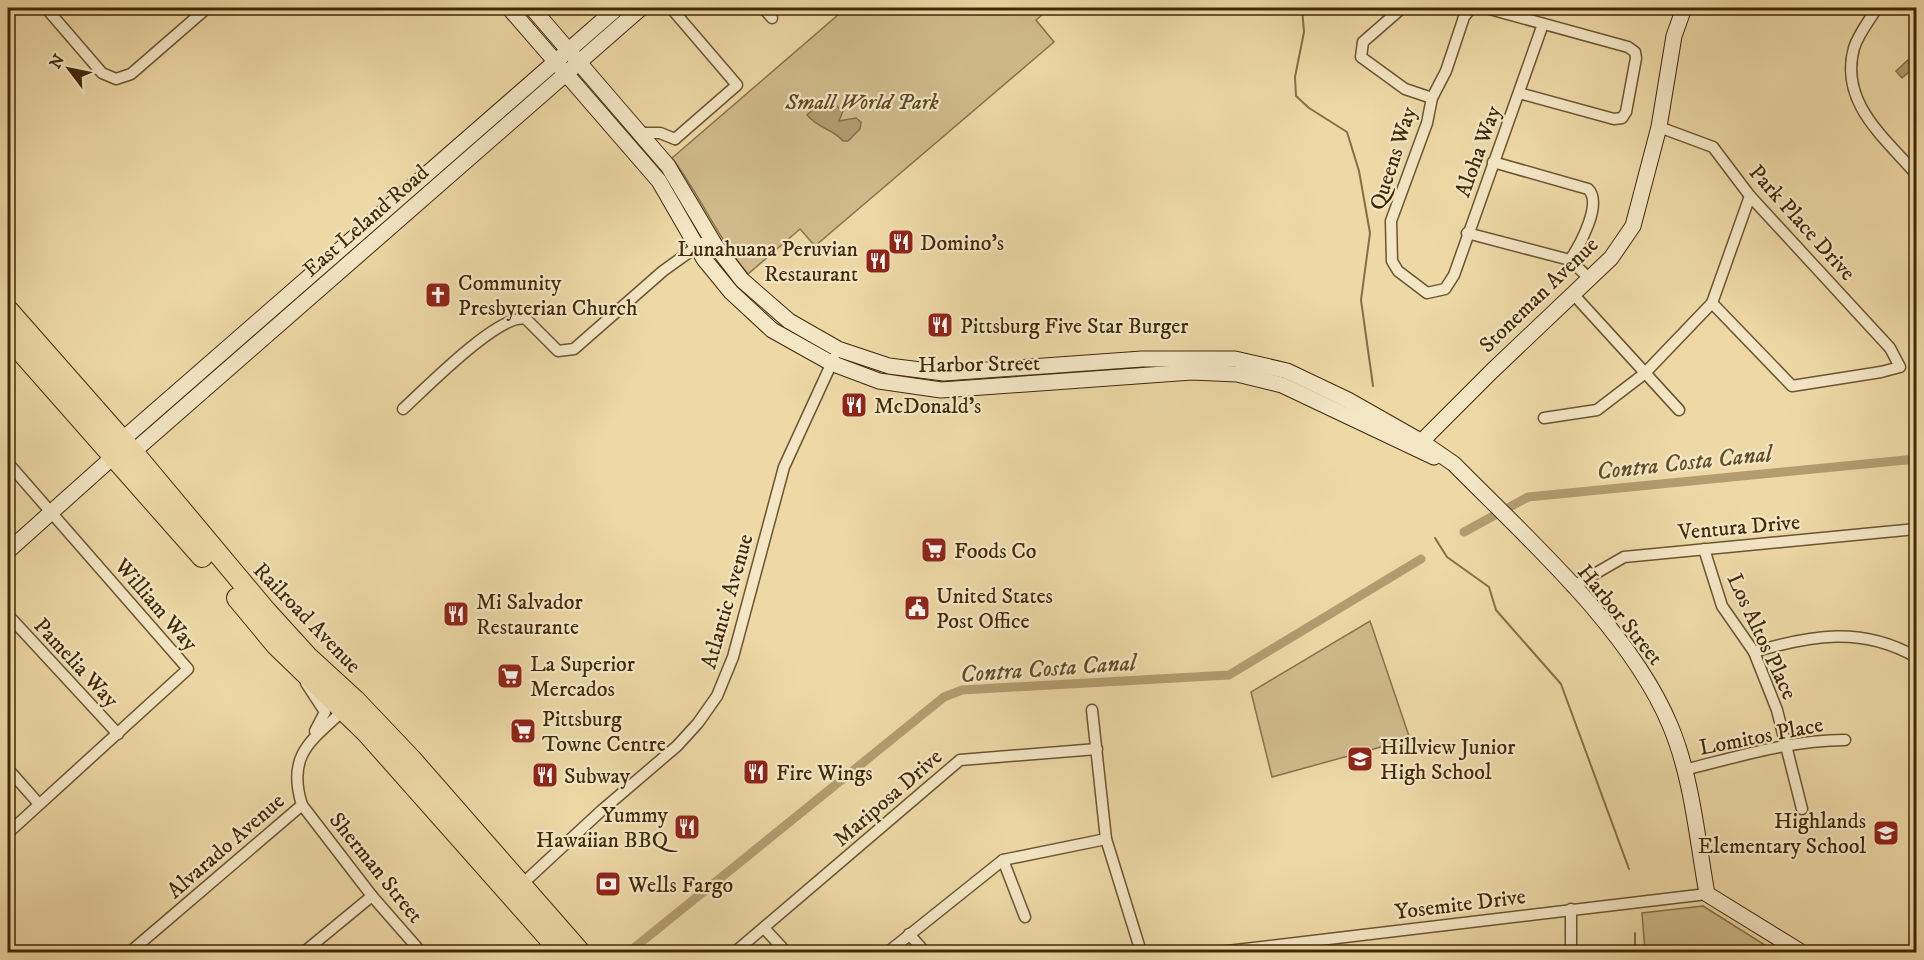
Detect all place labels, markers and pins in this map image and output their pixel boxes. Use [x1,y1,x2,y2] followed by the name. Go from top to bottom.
[886,227,916,257] restaurant icon: Domino's
[920,230,1004,257] place label: Domino's
[677,236,858,288] place label: Lunahuana Peruvian Restaurant
[863,246,893,276] restaurant icon: Lunahuana Peruvian Restaurant
[458,270,638,322] place label: Community Presbyterian Church
[423,280,453,310] church icon: Community Presbyterian Church
[925,310,955,340] restaurant icon: Pittsburg Five Star Burger
[960,313,1189,340] place label: Pittsburg Five Star Burger
[839,390,869,420] restaurant icon: McDonald's
[874,393,981,420] place label: McDonald's
[919,535,949,565] supermarket icon: Foods Co
[954,538,1037,565] place label: Foods Co
[936,583,1053,635] place label: United States Post Office
[476,589,583,641] place label: Mi Salvador Restaurante
[902,593,932,623] public building icon: United States Post Office
[441,599,471,629] restaurant icon: Mi Salvador Restaurante
[530,651,636,703] place label: La Superior Mercados
[495,661,525,691] supermarket icon: La Superior Mercados
[542,706,666,758] place label: Pittsburg Towne Centre
[508,716,538,746] supermarket icon: Pittsburg Towne Centre
[1380,734,1516,786] place label: Hillview Junior High School
[1345,744,1375,774] school or university icon: Hillview Junior High School
[741,757,771,787] restaurant icon: Fire Wings
[530,760,560,790] restaurant icon: Subway
[776,760,873,787] place label: Fire Wings
[564,763,631,790] place label: Subway
[536,802,678,854] place label: Yummy Hawaiian BBQ
[1698,808,1866,860] place label: Highlands Elementary School
[672,812,702,842] restaurant icon: Yummy Hawaiian BBQ
[1871,818,1901,848] school or university icon: Highlands Elementary School
[593,869,623,899] bank icon: Wells Fargo
[627,872,733,899] place label: Wells Fargo

